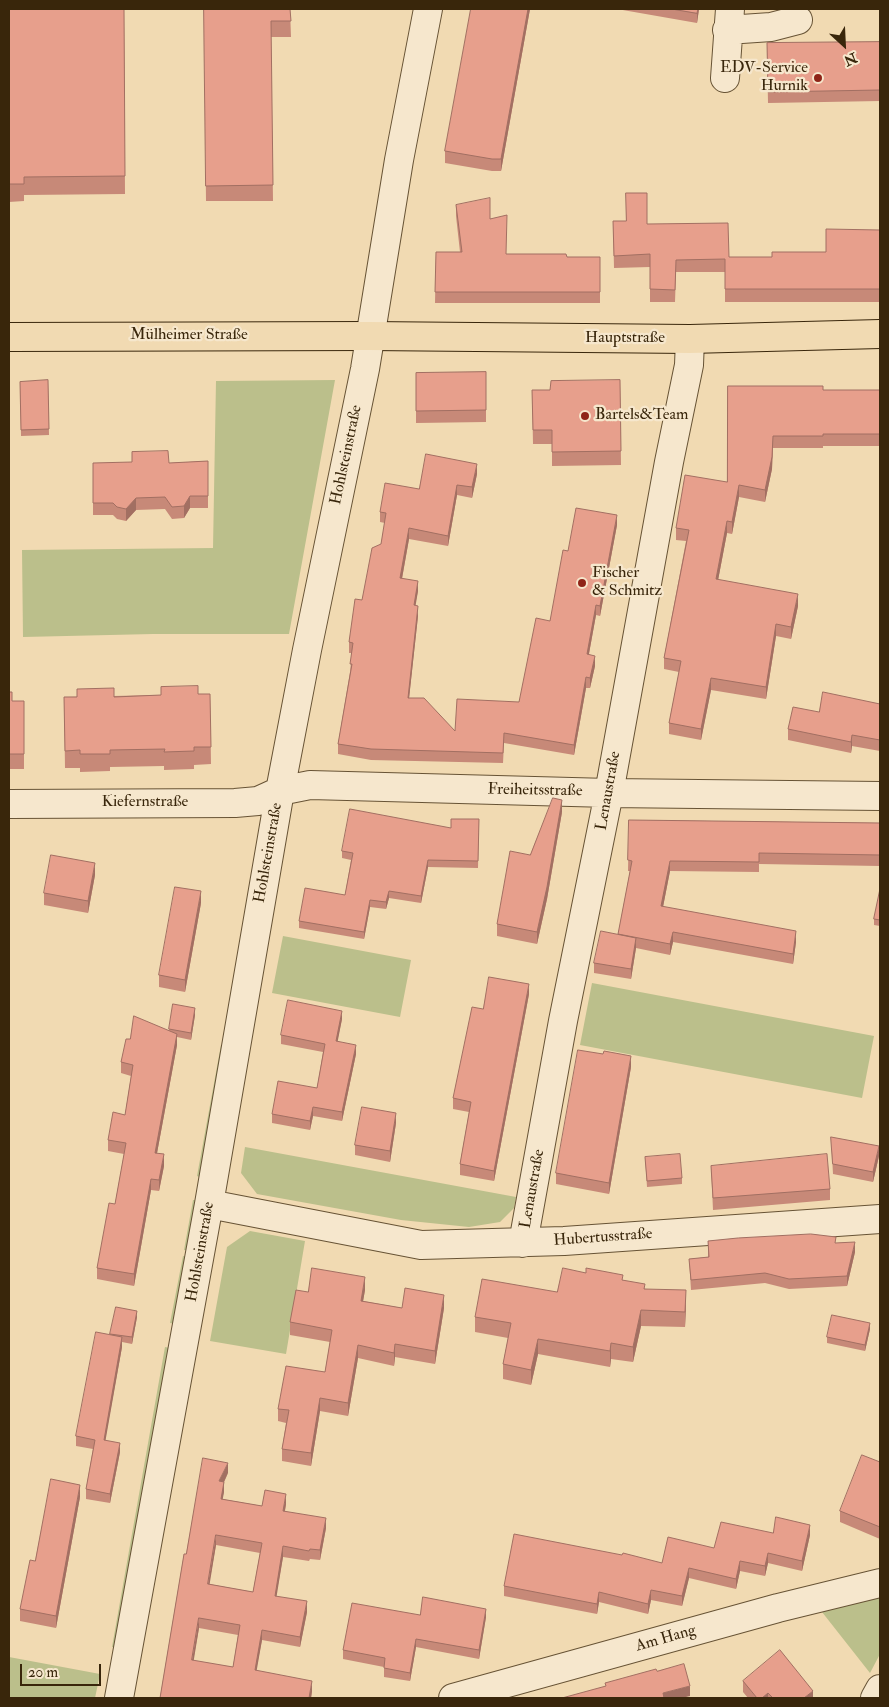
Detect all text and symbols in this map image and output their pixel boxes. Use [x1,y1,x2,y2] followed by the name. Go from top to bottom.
[819,20,869,70] north arrow
[841,49,860,69] text: N
[720,59,808,97] place label: EDV-Service Hurnik
[812,72,824,84] marker: EDV-Service Hurnik
[130,326,248,346] street label: Mülheimer Straße
[585,329,665,349] street label: Hauptstraße
[327,403,367,507] street label: Hohlsteinstraße
[595,406,688,426] place label: Bartels&Team
[579,410,591,422] marker: Bartels&Team
[592,564,662,602] place label: Fischer & Schmitz
[576,577,588,589] marker: Fischer & Schmitz
[593,750,625,832] street label: Lenaustraße
[487,781,583,801] street label: Freiheitsstraße
[102,793,188,813] street label: Kiefernstraße
[251,801,287,905] street label: Hohlsteinstraße
[517,1148,549,1230] street label: Lenaustraße
[183,1200,219,1304] street label: Hohlsteinstraße
[553,1225,653,1251] street label: Hubertusstraße
[634,1621,698,1657] street label: Am Hang
[22,1654,104,1686] scale bar
[28,1663,58,1682] text: 20 m

